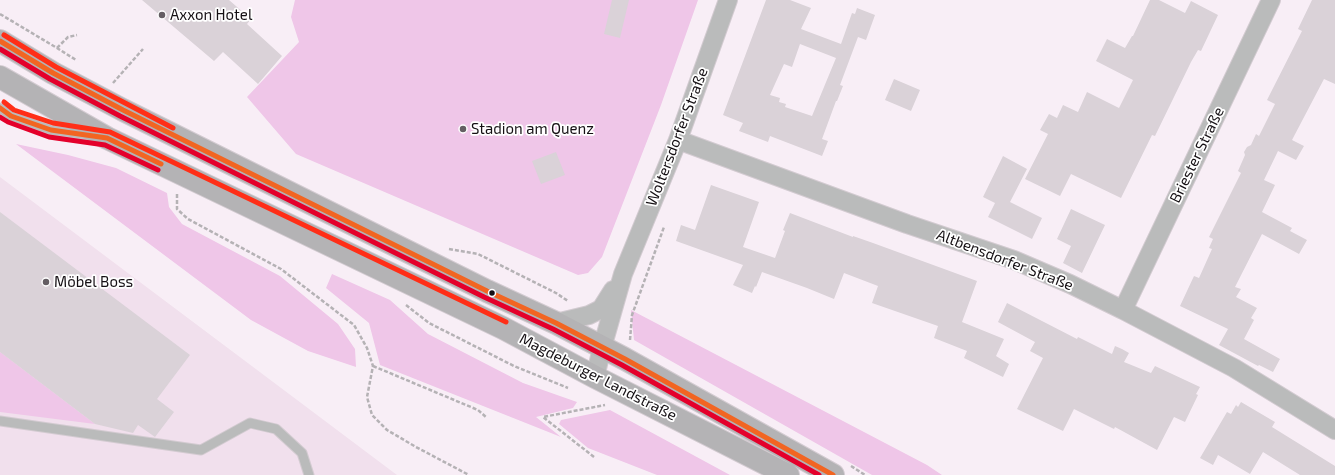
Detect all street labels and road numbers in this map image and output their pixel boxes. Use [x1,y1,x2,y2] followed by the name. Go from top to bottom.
[642,65,712,209] street label: Woltersdorfer Straße
[1166,104,1228,206] street label: Briester Straße
[934,226,1076,294] street label: Altbensdorfer Straße
[516,329,680,425] street label: Magdeburger Landstraße

